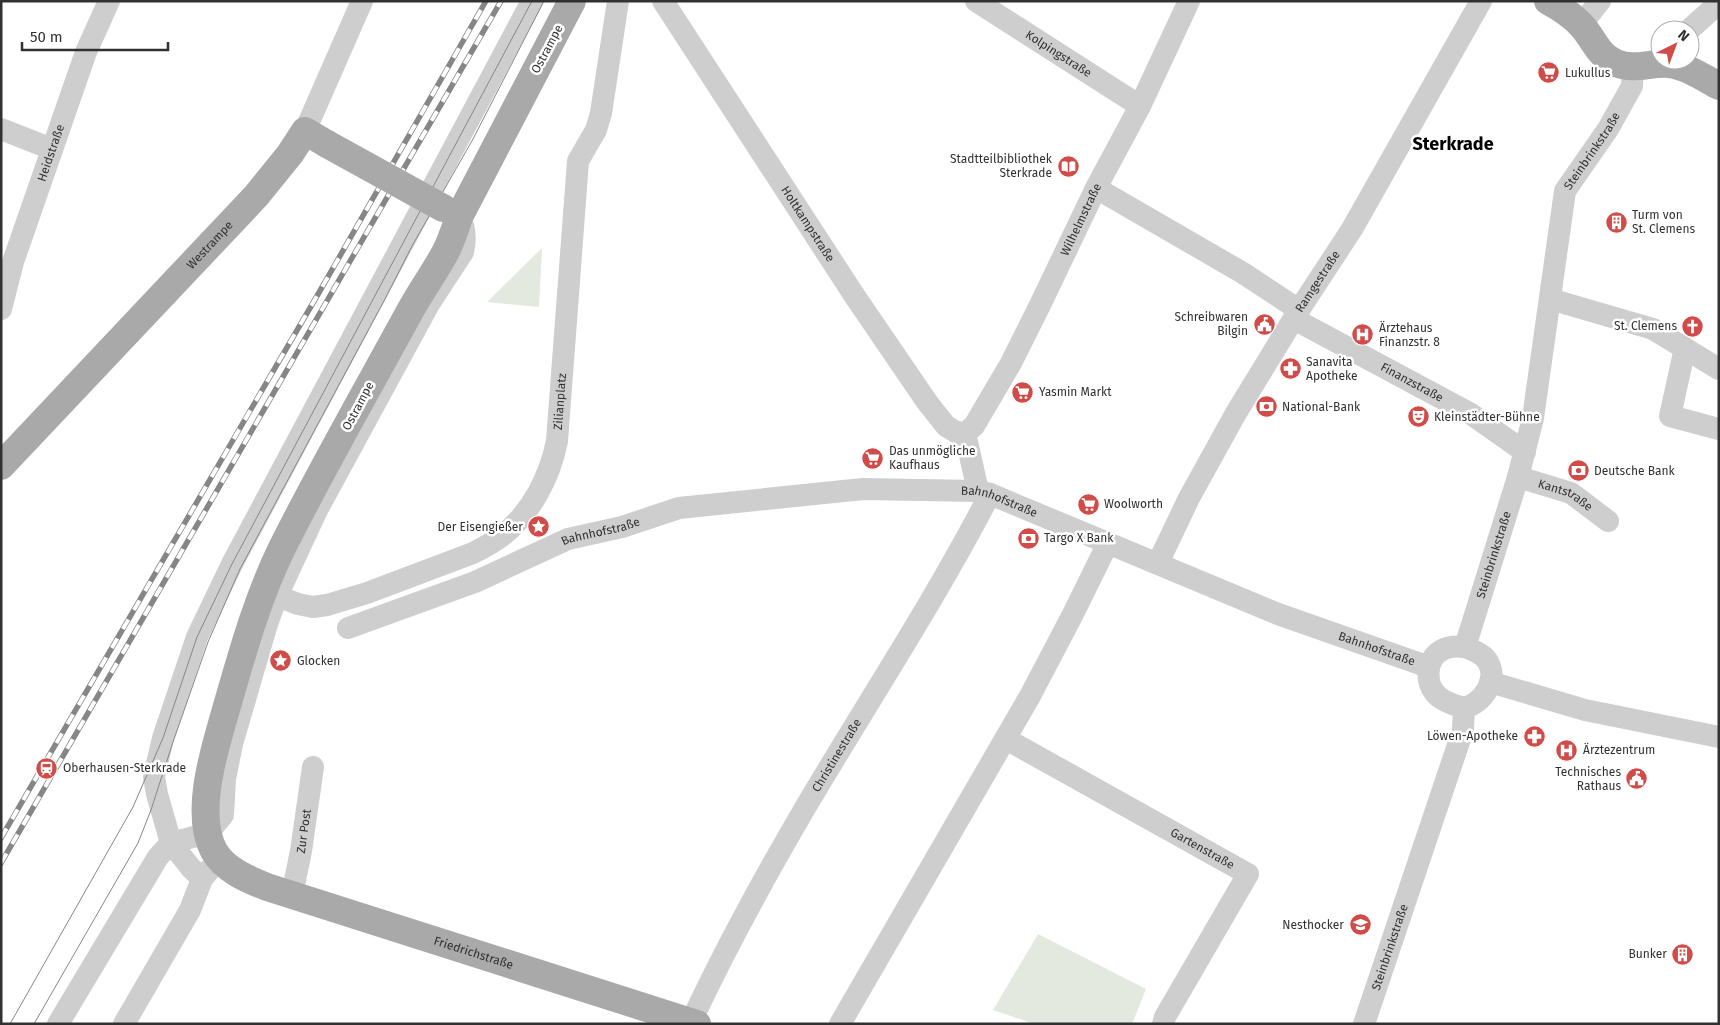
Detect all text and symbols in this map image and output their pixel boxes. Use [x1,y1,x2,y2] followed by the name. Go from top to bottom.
[22,20,169,52] scale bar
[1650,20,1700,70] north arrow
[528,22,566,76] street label: Ostrampe
[1674,26,1693,45] text: N
[30,28,63,46] text: 50 m
[1023,28,1094,80] street label: Kolpingstraße
[1537,61,1561,85] supermarket icon: Lukullus
[1565,66,1611,80] place label: Lukullus
[1561,110,1623,192] street label: Steinbrinkstraße
[35,122,67,183] street label: Heidstraße
[1412,133,1494,155] district label: Sterkrade
[950,152,1053,180] place label: Stadtteilbibliothek Sterkrade
[1056,154,1080,178] library icon: Stadtteilbibliothek Sterkrade
[1058,181,1104,258] street label: Wilhelmstraße
[778,184,838,265] street label: Holtkampstraße
[1632,208,1695,236] place label: Turm von St. Clemens
[1604,210,1628,234] building icon: Turm von St. Clemens
[184,218,236,272] street label: Westrampe
[1292,248,1343,315] street label: Ramgestraße
[1175,310,1248,338] place label: Schreibwaren Bilgin
[1252,312,1276,336] public building icon: Schreibwaren Bilgin
[1681,314,1705,338] church icon: St. Clemens
[1614,319,1677,333] place label: St. Clemens
[1379,320,1440,349] place label: Ärztehaus Finanzstr. 8
[1351,323,1375,347] hospital icon: Ärztehaus Finanzstr. 8
[1306,355,1358,383] place label: Sanavita Apotheke
[1278,357,1302,381] pharmacy icon: Sanavita Apotheke
[1378,360,1446,405] street label: Finanzstraße
[551,373,569,430] street label: Zilianplatz
[339,379,377,433] street label: Ostrampe
[1011,380,1035,404] supermarket icon: Yasmin Markt
[1039,385,1112,399] place label: Yasmin Markt
[1254,395,1278,419] bank icon: National-Bank
[1282,400,1361,414] place label: National-Bank
[1406,405,1430,429] theatre icon: Kleinstädter-Bühne
[1434,410,1540,424] place label: Kleinstädter-Bühne
[889,444,976,472] place label: Das unmögliche Kaufhaus
[861,446,885,470] supermarket icon: Das unmögliche Kaufhaus
[1566,459,1590,483] bank icon: Deutsche Bank
[1594,464,1676,478] place label: Deutsche Bank
[1536,476,1595,514] street label: Kantstraße
[961,483,1040,520] street label: Bahnhofstraße
[1076,492,1100,516] supermarket icon: Woolworth
[1104,497,1163,511] place label: Woolworth
[1474,510,1514,600] street label: Steinbrinkstraße
[527,515,551,539] place icon: Der Eisengießer
[559,515,642,548] street label: Bahnhofstraße
[437,520,523,534] place label: Der Eisengießer
[1016,526,1040,550] bank icon: Targo X Bank
[1044,531,1114,545] place label: Targo X Bank
[1337,629,1417,669] street label: Bahnhofstraße
[269,649,293,673] place icon: Glocken
[297,654,340,668] place label: Glocken
[809,716,864,794] street label: Christinestraße
[1522,724,1546,748] pharmacy icon: Löwen-Apotheke
[1427,729,1518,743] place label: Löwen-Apotheke
[1555,738,1579,762] hospital icon: Ärztezentrum
[1583,742,1655,757] place label: Ärztezentrum
[35,756,59,780] station icon: Oberhausen-Sterkrade
[63,761,186,775] place label: Oberhausen-Sterkrade
[1555,765,1621,793] place label: Technisches Rathaus
[1625,767,1649,791] public building icon: Technisches Rathaus
[294,807,314,854] street label: Zur Post
[1168,825,1237,872] street label: Gartenstraße
[1369,902,1411,992] street label: Steinbrinkstraße
[1348,913,1372,937] school or university icon: Nesthocker
[1282,918,1344,932] place label: Nesthocker
[432,934,515,972] street label: Friedrichstraße
[1671,942,1695,966] building icon: Bunker
[1628,947,1667,961] place label: Bunker

